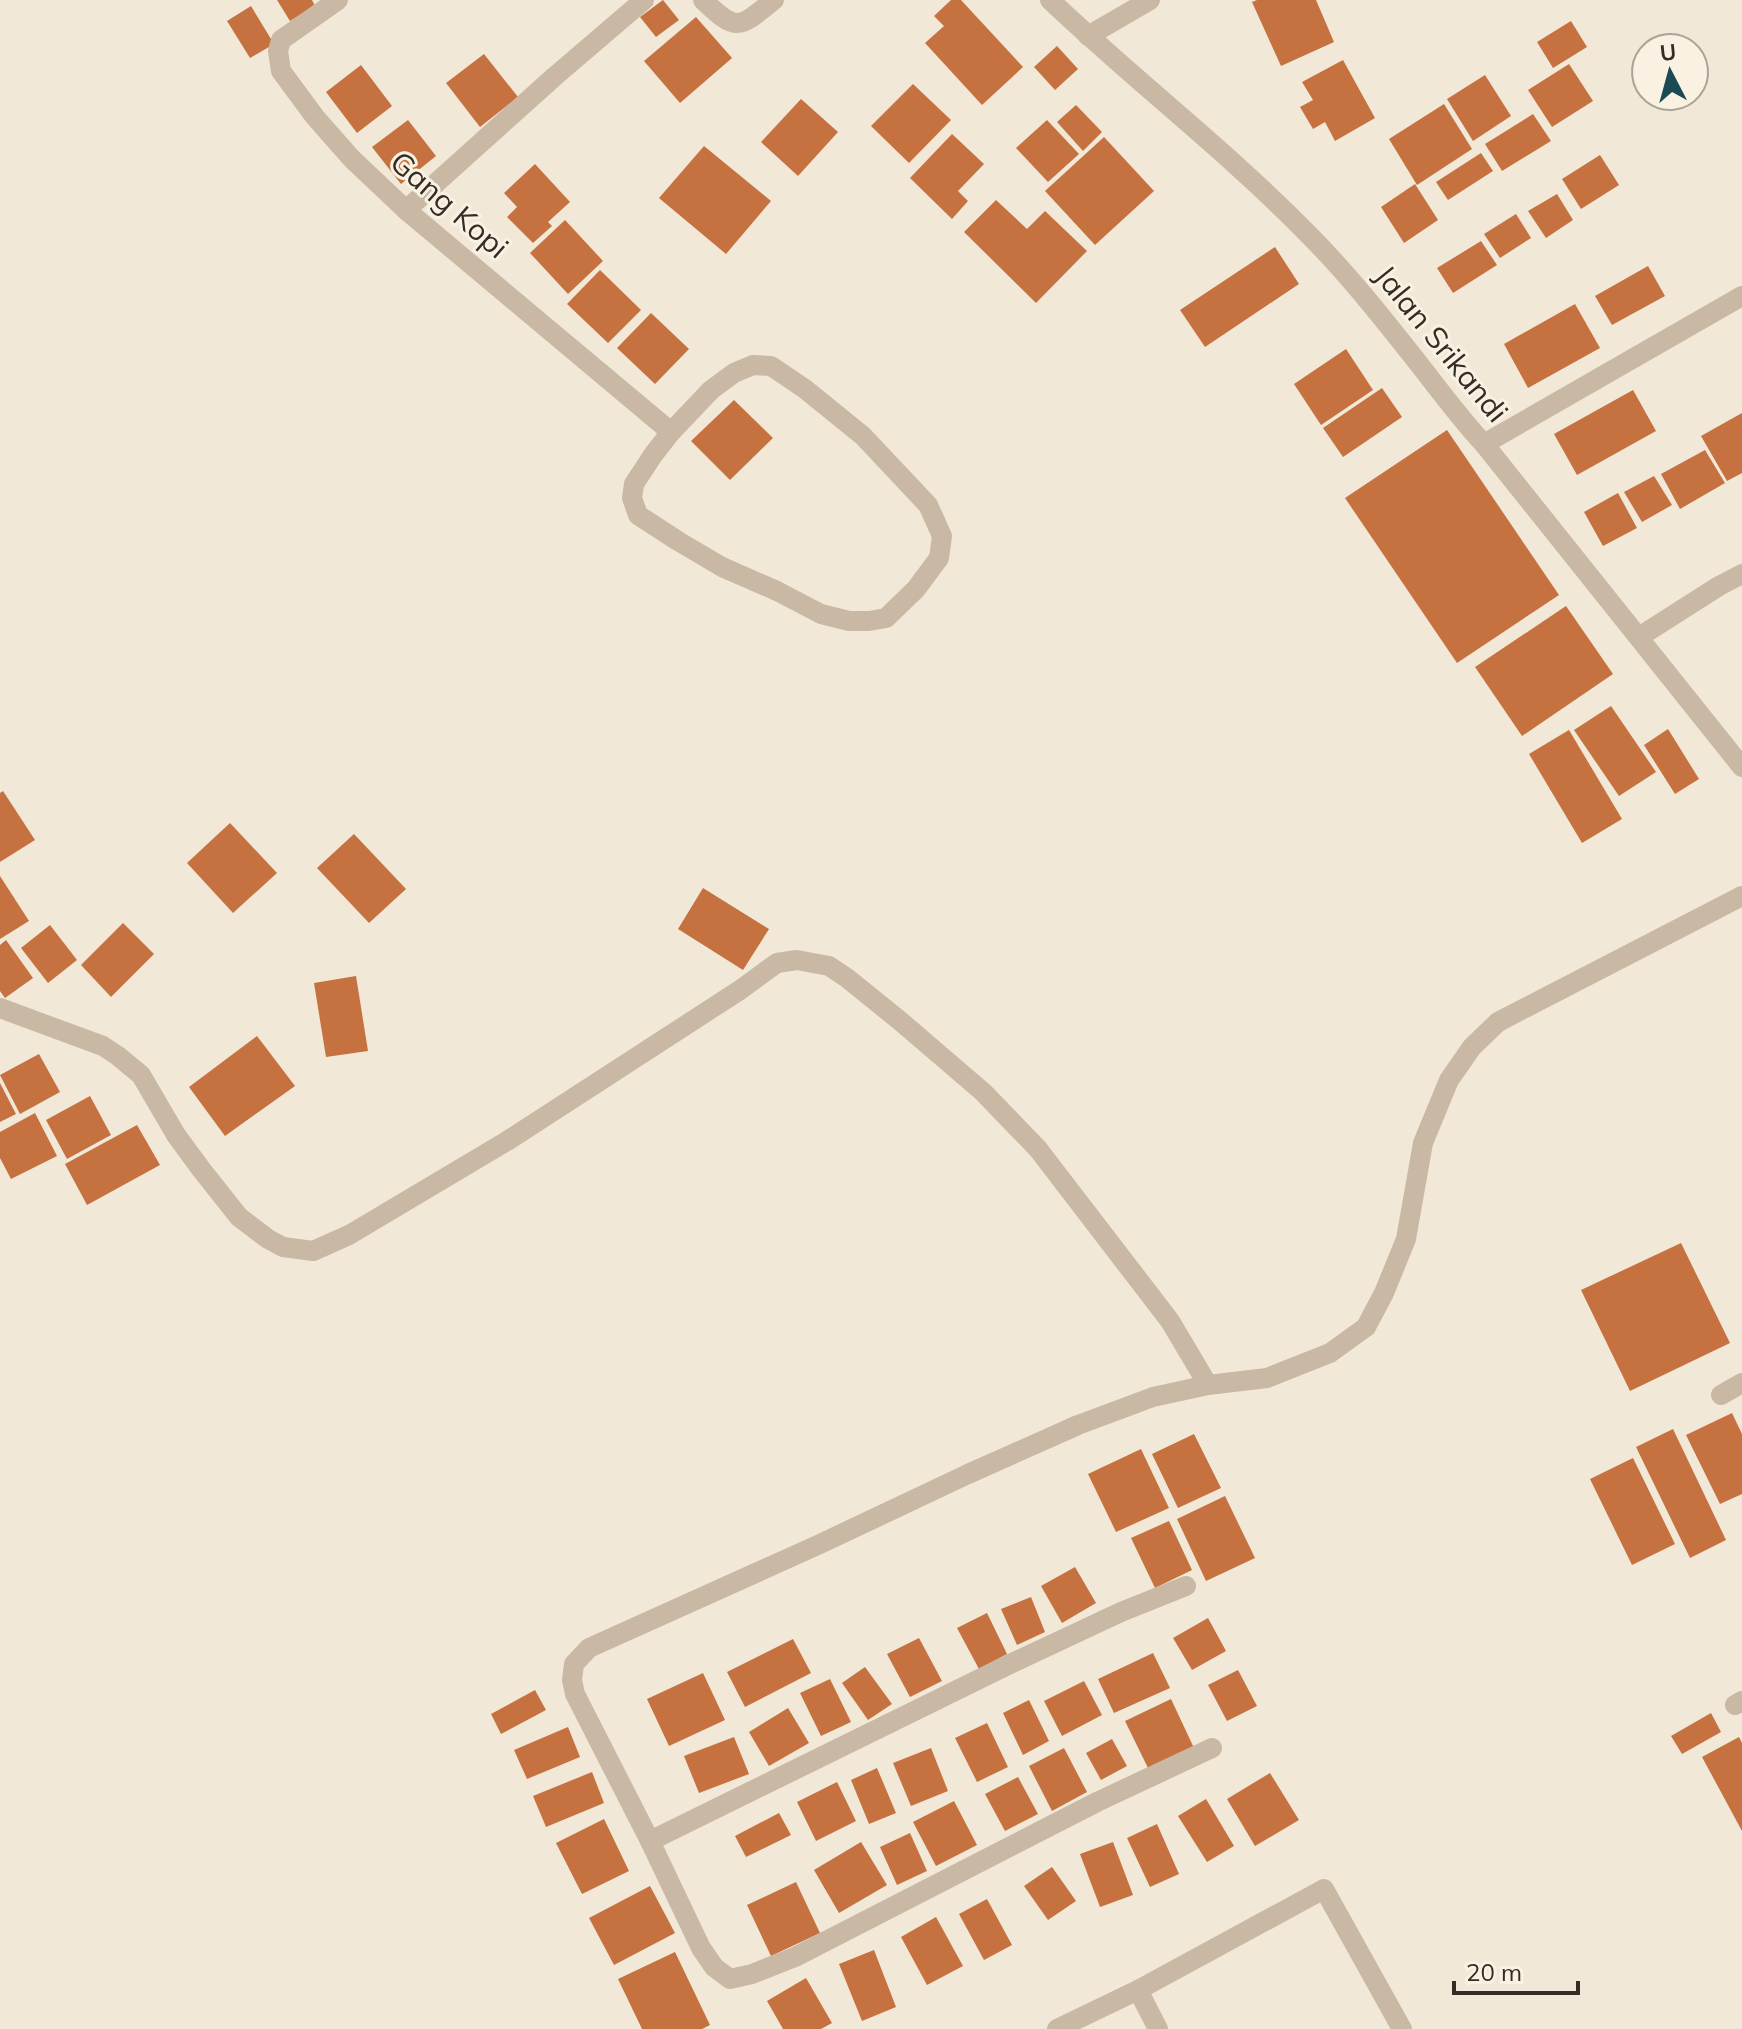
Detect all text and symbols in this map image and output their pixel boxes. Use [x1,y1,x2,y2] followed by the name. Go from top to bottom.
[1630,32,1710,112] north arrow
[1658,37,1677,67] text: U
[383,143,517,266] street label: Gang Kopi
[1367,257,1517,430] street label: Jalan Srikandi
[1454,1945,1578,1995] scale bar
[1466,1957,1522,1987] text: 20 m

